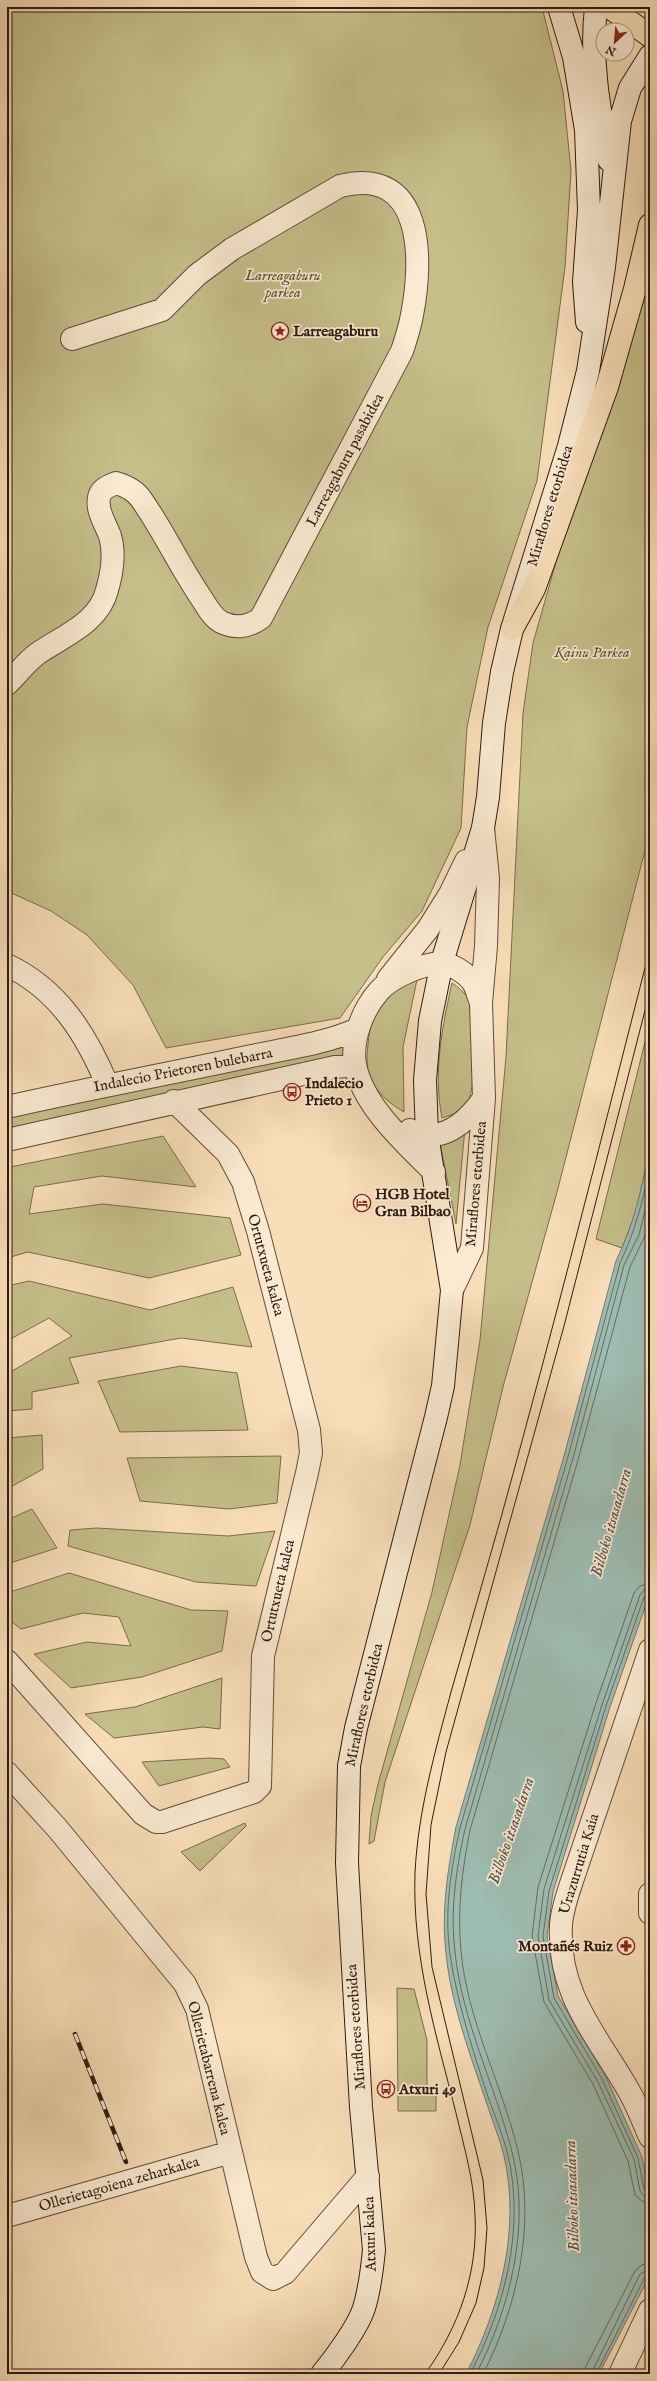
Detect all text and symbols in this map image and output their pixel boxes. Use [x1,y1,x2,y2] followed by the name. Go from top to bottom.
[595,22,635,62] north arrow
[603,42,619,59] text: N
[244,266,321,302] park label: Larreagaburu parkea
[270,321,290,341] place icon: Larreagaburu
[293,322,378,341] place label: Larreagaburu
[302,390,388,530] street label: Larreagaburu pasabidea
[522,442,578,569] street label: Miraflores etorbidea
[553,643,630,662] park label: Kainu Parkea
[92,1043,275,1097] street label: Indalecio Prietoren bulebarra
[305,1074,363,1110] place label: Indalecio Prieto 1
[282,1082,302,1102] bus stop icon: Indalecio Prieto 1
[461,1120,491,1248] street label: Miraflores etorbidea
[375,1185,451,1221] place label: HGB Hotel Gran Bilbao
[352,1193,372,1213] hotel icon: HGB Hotel Gran Bilbao
[243,1212,289,1319] street label: Ortutxueta kalea
[587,1467,637,1579] water label: Bilboko itsasadarra
[257,1537,299,1644] street label: Ortutxueta kalea
[341,1641,388,1769] street label: Miraflores etorbidea
[484,1775,540,1887] water label: Bilboko itsasadarra
[555,1811,604,1917] street label: Urazurrutia Kaia
[616,1936,636,1956] pharmacy icon: Montañés Ruiz
[518,1937,613,1956] place label: Montañés Ruiz
[342,1963,370,2091] street label: Miraflores etorbidea
[183,1999,235,2137] street label: Ollerietabarrena kalea
[376,2079,396,2099] bus stop icon: Atxuri 49
[398,2080,457,2099] place label: Atxuri 49
[561,2140,585,2252] water label: Bilboko itsasadarra
[37,2152,202,2216] street label: Ollerietagoiena zeharkalea
[359,2196,381,2273] street label: Atxuri kalea

